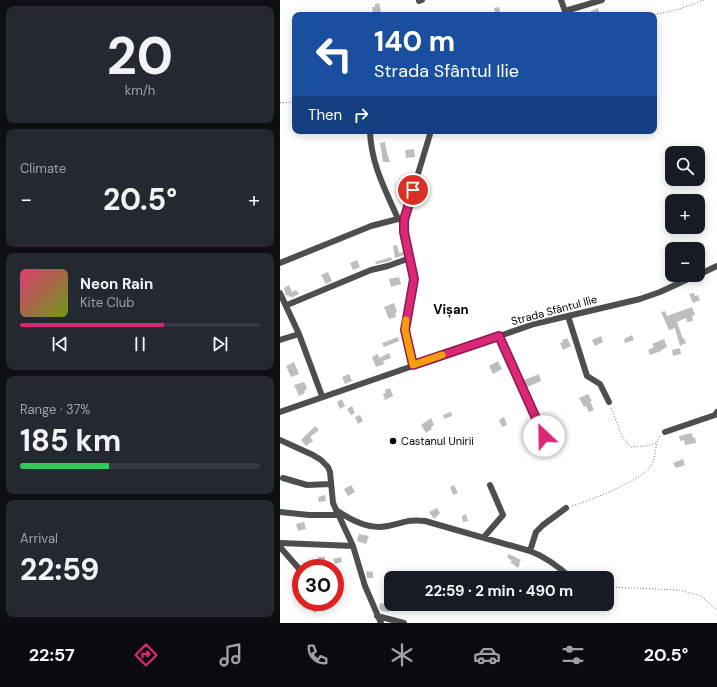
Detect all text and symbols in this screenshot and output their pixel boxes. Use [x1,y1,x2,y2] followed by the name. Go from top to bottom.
[107,22,173,90] text: 20
[374,23,455,60] text: 140 m
[308,28,360,80] icon: left
[374,59,519,83] text: Strada Sfântul Ilie
[125,82,155,99] text: km/h
[350,104,372,126] icon: right
[308,105,342,125] text: Then
[665,146,705,282] map controls
[665,146,705,186] button: search
[20,160,66,177] text: Climate
[396,173,430,207] pin
[402,179,424,201] icon: arrive
[103,180,177,219] text: 20.5°
[20,185,32,214] text: −
[248,185,260,214] text: +
[665,194,705,234] button: +
[665,242,705,282] button: −
[80,274,153,294] text: Neon Rain
[509,292,599,328] street label: Strada Sfântul Ilie
[80,294,134,311] text: Kite Club
[433,301,469,318] district label: Vișan
[49,333,71,355] icon: previous
[129,333,151,355] icon: pause
[209,333,231,355] icon: next
[20,401,91,418] text: Range · 37%
[523,415,565,457] position arrow
[20,421,121,460] text: 185 km
[401,434,474,448] place label: Castanul Unirii
[388,436,398,446] marker: Castanul Unirii
[20,530,58,547] text: Arrival
[20,550,99,589] text: 22:59
[292,559,344,611] speed limit sign: 30
[425,581,573,601] text: 22:59 · 2 min · 490 m
[132,641,160,669] icon: directions
[217,641,245,669] icon: music
[303,641,331,669] icon: phone
[388,641,416,669] icon: climate
[473,641,501,669] icon: car
[559,641,587,669] icon: filters
[29,643,75,667] text: 22:57
[644,643,688,667] text: 20.5°

